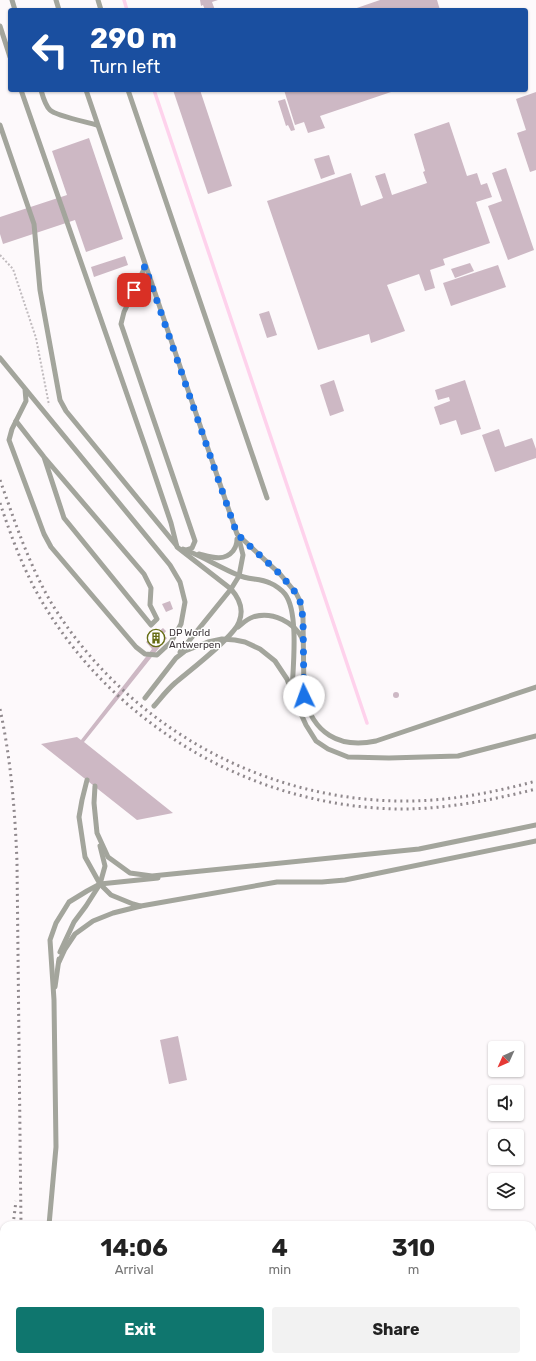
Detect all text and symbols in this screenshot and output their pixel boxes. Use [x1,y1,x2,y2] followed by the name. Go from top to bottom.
[90,22,177,55] text: 290 m
[24,24,76,76] icon: left
[90,56,160,78] text: Turn left
[117,273,151,307] pin
[123,279,145,301] icon: arrive
[169,627,221,651] place label: DP World Antwerpen
[146,628,166,648] building icon: DP World Antwerpen
[283,675,325,717] position arrow
[488,1041,524,1077] north arrow
[488,1041,524,1209] map controls
[488,1085,524,1121] button: sound
[488,1129,524,1165] button: search
[488,1173,524,1209] button: layers
[101,1234,168,1262] text: 14:06
[272,1234,288,1262] text: 4
[392,1234,435,1262] text: 310
[115,1262,154,1277] text: Arrival
[268,1262,291,1277] text: min
[408,1262,419,1277] text: m
[16,1307,264,1353] button: Exit
[272,1307,520,1353] button: Share

